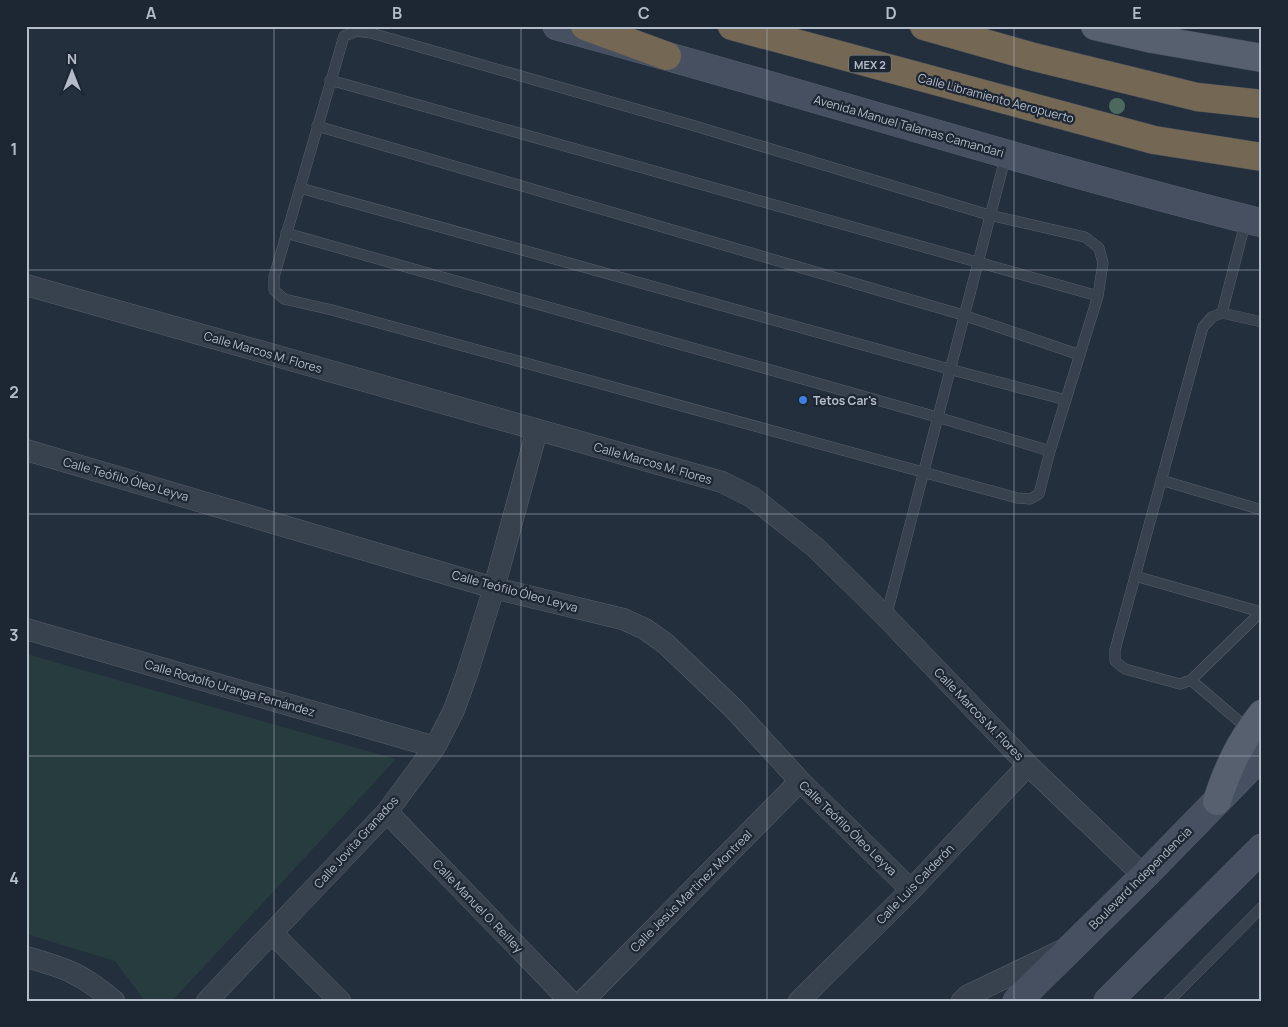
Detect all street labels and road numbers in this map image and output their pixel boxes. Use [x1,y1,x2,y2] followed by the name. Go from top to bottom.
[849,56,891,72] road number: MEX 2
[916,69,1076,127] street label: Calle Libramiento Aeropuerto
[812,91,1006,161] street label: Avenida Manuel Talamas Camandari
[202,327,324,377] street label: Calle Marcos M. Flores
[592,438,714,488] street label: Calle Marcos M. Flores
[61,453,191,505] street label: Calle Teófilo Óleo Leyva
[450,566,580,616] street label: Calle Teófilo Óleo Leyva
[143,656,317,720] street label: Calle Rodolfo Uranga Fernández
[930,664,1028,764] street label: Calle Marcos M. Flores
[795,777,901,879] street label: Calle Teófilo Óleo Leyva
[310,792,402,892] street label: Calle Jovita Granados
[1085,823,1195,933] street label: Boulevard Independencia
[626,826,756,956] street label: Calle Jesús Martínez Montreal
[872,840,958,928] street label: Calle Luis Calderón
[429,856,527,957] street label: Calle Manuel O. Reilley

